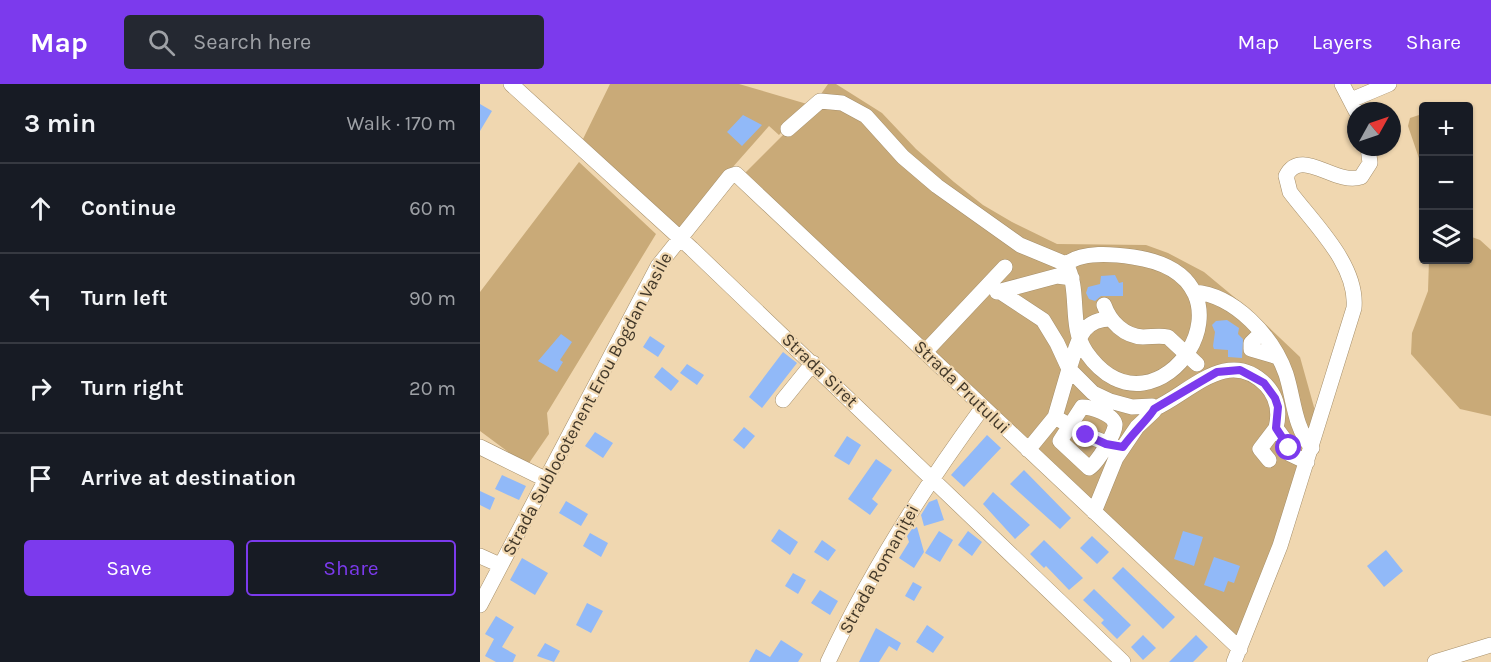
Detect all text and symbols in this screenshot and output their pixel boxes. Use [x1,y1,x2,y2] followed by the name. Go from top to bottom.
[124,15,544,69] search box
[30,26,88,59] text: Map
[145,26,178,59] icon: search
[193,29,311,55] text: Search here
[1237,30,1279,54] text: Map
[1312,30,1373,54] text: Layers
[1406,30,1461,54] text: Share
[1347,102,1401,156] north arrow
[1419,102,1473,264] map controls
[1419,102,1473,156] button: +
[24,108,96,139] text: 3 min
[346,112,456,135] text: Walk · 170 m
[1419,156,1473,210] button: −
[24,192,57,225] icon: ahead
[81,195,176,221] text: Continue
[409,197,456,220] text: 60 m
[1419,210,1473,264] button: layers
[497,249,677,559] street label: Strada Sublocotenent Erou Bogdan Vasile
[24,282,57,315] icon: left
[81,285,168,311] text: Turn left
[409,287,456,310] text: 90 m
[777,328,863,412] street label: Strada Siret
[909,336,1015,438] street label: Strada Prutului
[24,372,57,405] icon: right
[81,375,184,401] text: Turn right
[409,377,456,400] text: 20 m
[1072,421,1098,447] route end
[1275,434,1301,460] route start
[24,462,57,495] icon: arrive
[81,465,296,491] text: Arrive at destination
[834,501,924,637] street label: Strada Romaniței
[24,540,234,596] button: Save
[246,540,456,596] button: Share

